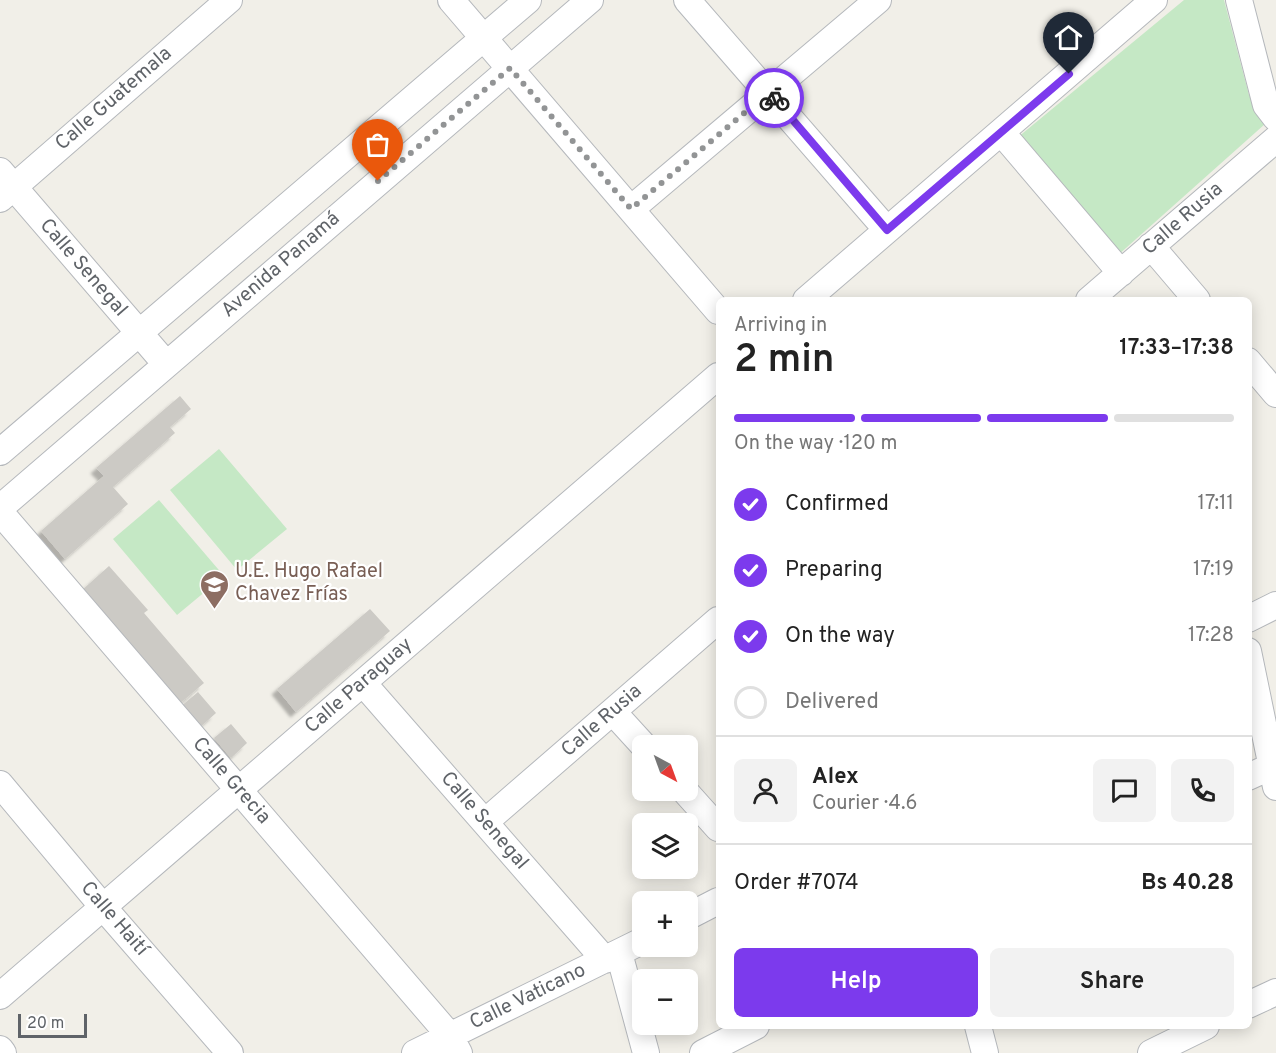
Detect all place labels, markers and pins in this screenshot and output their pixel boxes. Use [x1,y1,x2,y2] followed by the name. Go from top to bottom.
[1043,12,1094,74] pin
[352,119,403,181] pin
[235,559,383,608] place label: U.E. Hugo Rafael Chavez Frías
[198,568,230,610] school or university icon: U.E. Hugo Rafael Chavez Frías

